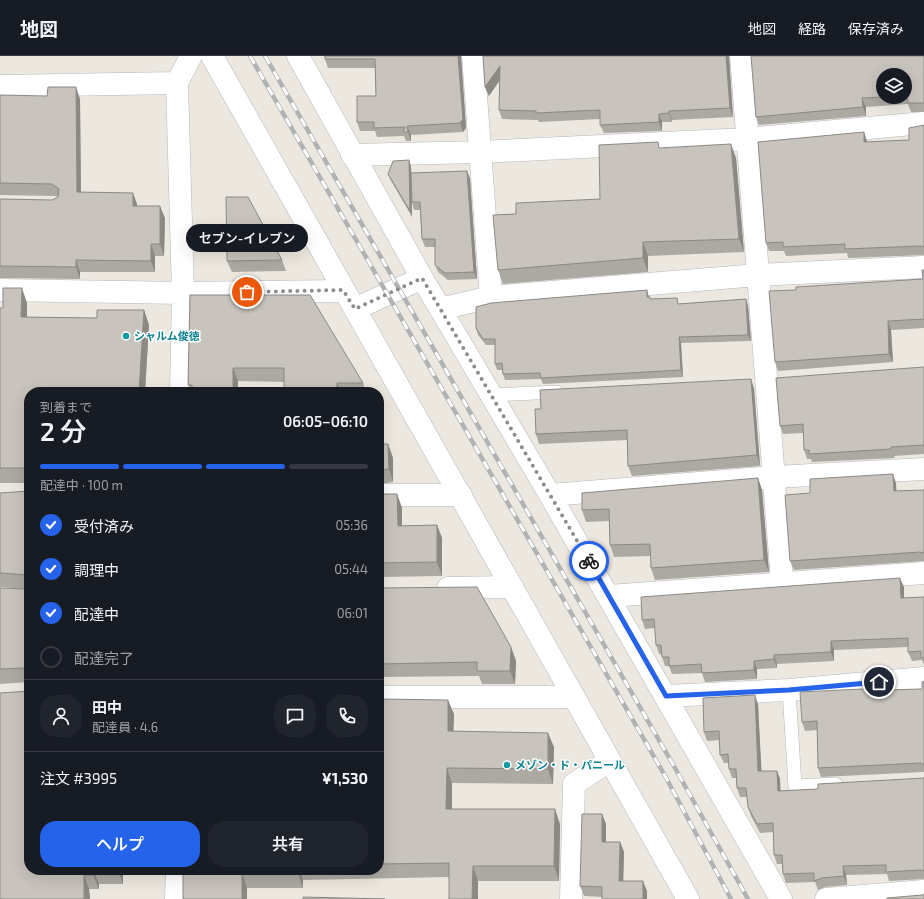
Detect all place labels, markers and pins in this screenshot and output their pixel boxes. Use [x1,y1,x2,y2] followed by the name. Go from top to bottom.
[186,224,308,252] callout: セブン-イレブン
[230,275,264,309] pin
[134,329,200,342] place label: シャルム俊徳
[121,331,131,341] marker: シャルム俊徳
[862,665,896,699] pin
[515,758,625,771] place label: メゾン・ド・パニール
[502,760,512,770] marker: メゾン・ド・パニール

